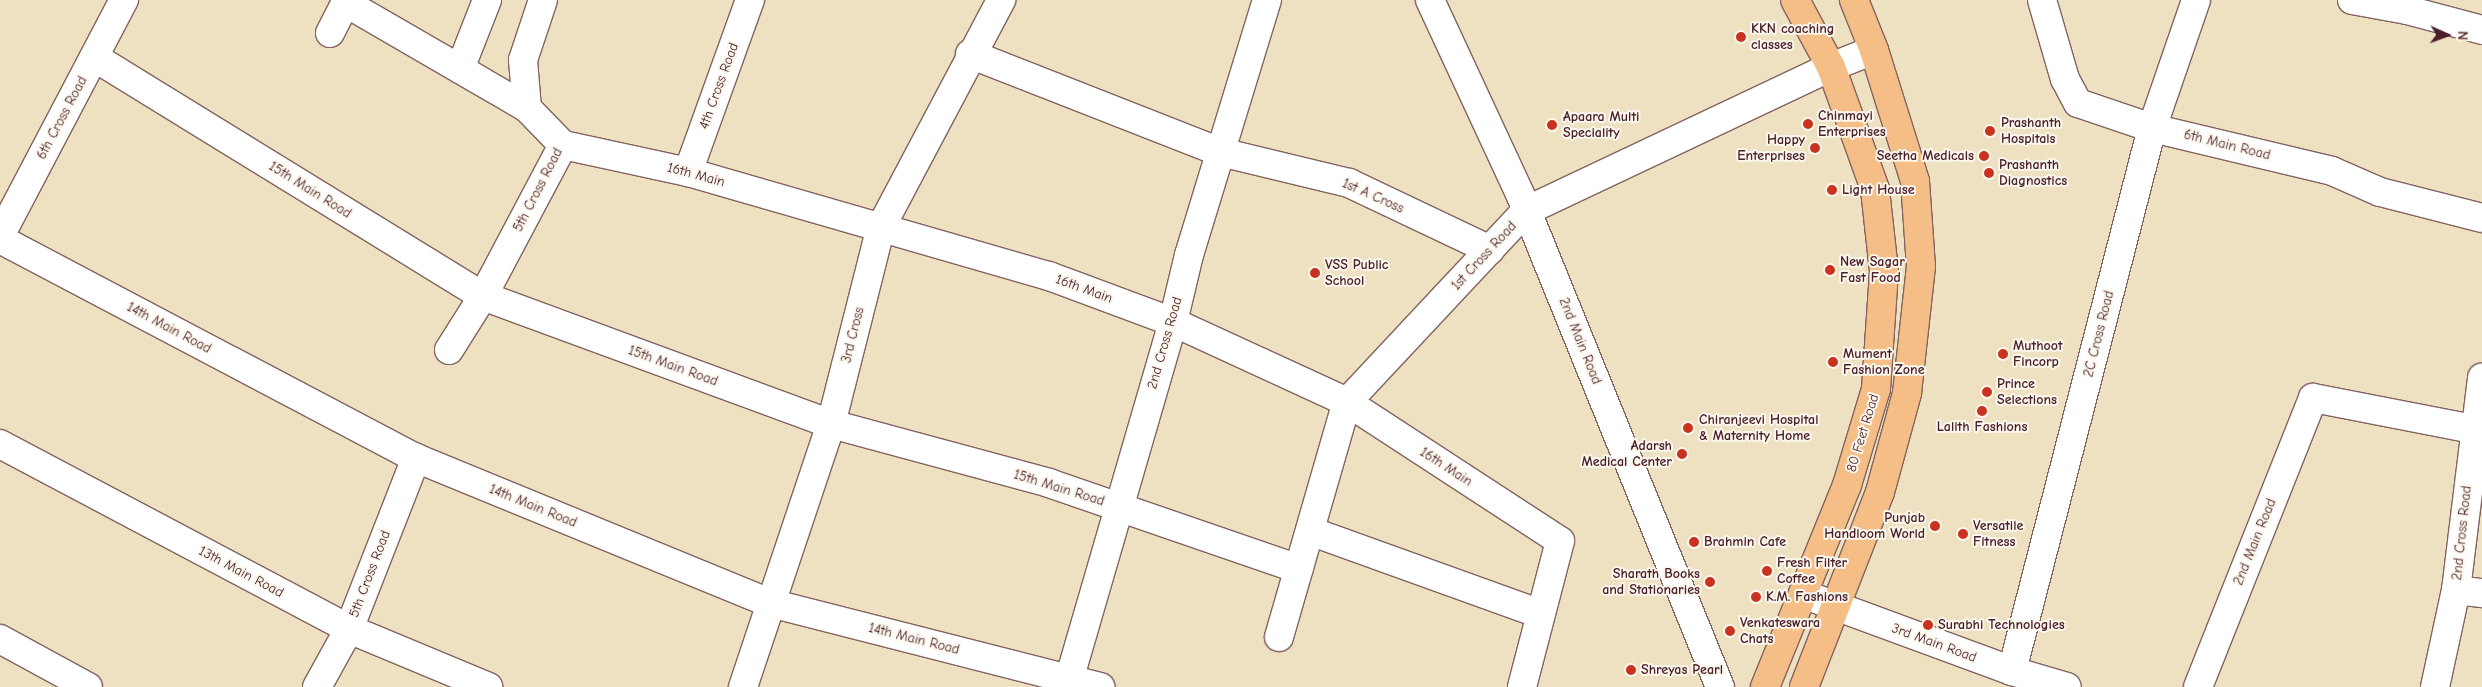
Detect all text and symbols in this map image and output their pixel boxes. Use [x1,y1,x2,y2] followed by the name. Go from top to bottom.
[2422,10,2472,60] north arrow
[1751,21,1834,54] place label: KKN coaching classes
[1735,31,1747,43] marker: KKN coaching classes
[2454,31,2471,40] text: N
[696,40,742,132] street label: 4th Cross Road
[33,74,91,162] street label: 6th Cross Road
[1818,108,1886,140] place label: Chinmayi Enterprises
[1563,109,1639,142] place label: Apaara Multi Speciality
[2001,115,2061,148] place label: Prashanth Hospitals
[1545,118,1559,132] marker: Apaara Multi Speciality
[1802,118,1814,130] marker: Chinmayi Enterprises
[1983,124,1997,138] marker: Prashanth Hospitals
[2182,126,2272,164] street label: 6th Main Road
[1737,132,1805,164] place label: Happy Enterprises
[1809,142,1821,154] marker: Happy Enterprises
[510,145,566,235] street label: 5th Cross Road
[1877,148,1974,164] place label: Seetha Medicals
[1978,150,1990,162] marker: Seetha Medicals
[1999,157,2067,190] place label: Prashanth Diagnostics
[266,158,354,222] street label: 15th Main Road
[665,159,727,191] street label: 16th Main
[1983,167,1995,179] marker: Prashanth Diagnostics
[1340,175,1406,217] street label: 1st A Cross
[1842,182,1915,198] place label: Light House
[1826,184,1838,196] marker: Light House
[1448,218,1520,294] street label: 1st Cross Road
[1840,254,1905,286] place label: New Sagar Fast Food
[1325,257,1388,290] place label: VSS Public School
[1824,264,1836,276] marker: New Sagar Fast Food
[1309,267,1321,279] marker: VSS Public School
[1053,271,1115,307] street label: 16th Main
[2080,289,2118,379] street label: 2C Cross Road
[1144,295,1186,391] street label: 2nd Cross Road
[1555,295,1605,387] street label: 2nd Main Road
[124,299,214,357] street label: 14th Main Road
[838,305,868,365] street label: 3rd Cross
[2013,338,2063,371] place label: Muthoot Fincorp
[626,342,720,390] street label: 15th Main Road
[1843,346,1925,378] place label: Mument Fashion Zone
[1997,348,2009,360] marker: Muthoot Fincorp
[1827,356,1839,368] marker: Mument Fashion Zone
[1997,376,2057,408] place label: Prince Selections
[1981,386,1993,398] marker: Prince Selections
[1843,392,1883,474] street label: 80 Feet Road
[1976,405,1988,417] marker: Lalith Fashions
[1699,412,1818,444] place label: Chiranjeevi Hospital & Maternity Home
[1937,419,2027,435] place label: Lalith Fashions
[1681,421,1695,435] marker: Chiranjeevi Hospital & Maternity Home
[1581,438,1672,471] place label: Adarsh Medical Center
[1417,444,1475,490] street label: 16th Main
[1676,448,1688,460] marker: Adarsh Medical Center
[1012,466,1106,510] street label: 15th Main Road
[487,481,579,531] street label: 14th Main Road
[2449,485,2475,581] street label: 2nd Cross Road
[2230,496,2280,588] street label: 2nd Main Road
[1824,510,1925,542] place label: Punjab Handloom World
[1973,518,2023,550] place label: Versatile Fitness
[1929,520,1941,532] marker: Punjab Handloom World
[346,528,394,620] street label: 5th Cross Road
[1957,528,1969,540] marker: Versatile Fitness
[1704,534,1786,550] place label: Brahmin Cafe
[1688,536,1700,548] marker: Brahmin Cafe
[196,543,286,601] street label: 13th Main Road
[1777,555,1847,588] place label: Fresh Filter Coffee
[1761,565,1773,577] marker: Fresh Filter Coffee
[1602,566,1700,598] place label: Sharath Books and Stationaries
[1704,576,1716,588] marker: Sharath Books and Stationaries
[1766,589,1848,605] place label: K.M. Fashions
[1750,591,1762,603] marker: K.M. Fashions
[1740,615,1820,648] place label: Venkateswara Chats
[1938,617,2065,633] place label: Surabhi Technologies
[1922,619,1934,631] marker: Surabhi Technologies
[867,620,961,658] street label: 14th Main Road
[1889,620,1979,666] street label: 3rd Main Road
[1724,625,1736,637] marker: Venkateswara Chats
[1641,662,1723,678] place label: Shreyas Pearl
[1625,664,1637,676] marker: Shreyas Pearl

